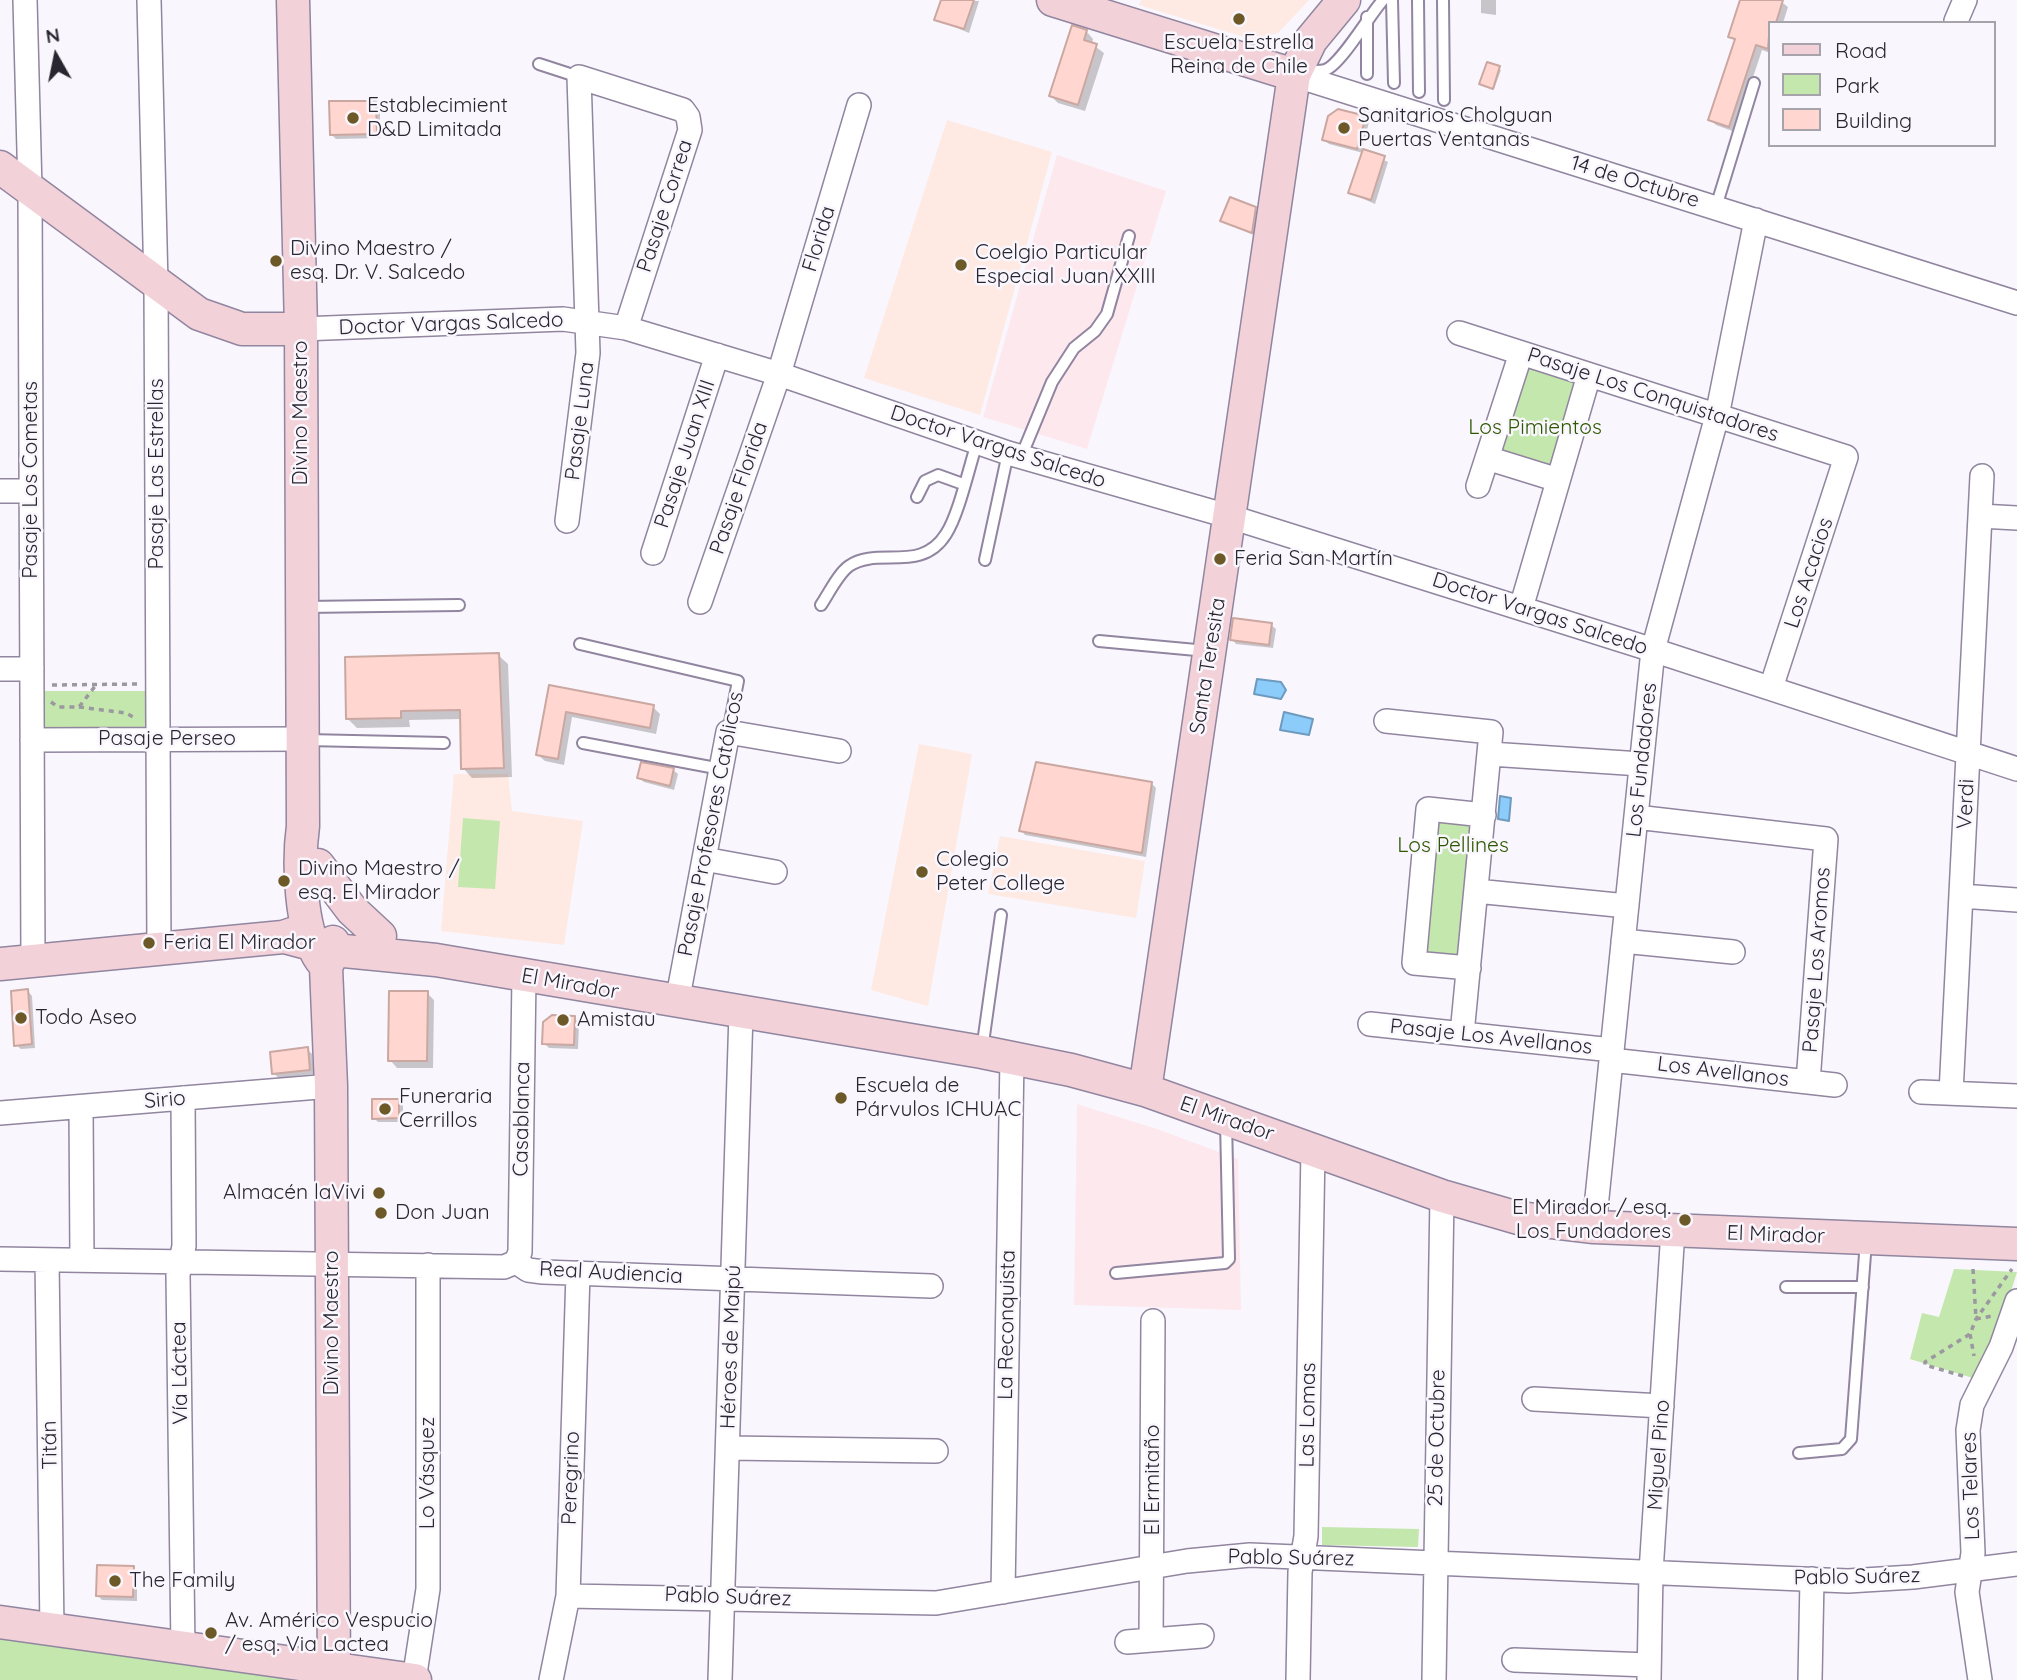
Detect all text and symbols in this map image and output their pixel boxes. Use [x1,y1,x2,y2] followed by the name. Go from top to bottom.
[1231,11,1247,27] marker: Escuela Estrella Reina de Chile
[21,21,91,91] north arrow
[1769,21,1996,147] legend
[44,22,61,48] text: N
[1164,30,1314,80] place label: Escuela Estrella Reina de Chile
[1835,37,1887,63] text: Road
[1835,72,1879,98] text: Park
[367,93,508,143] place label: Establecimient D&D Limitada
[1358,103,1553,153] place label: Sanitarios Cholguan Puertas Ventanas
[1835,107,1912,133] text: Building
[345,110,361,126] marker: Establecimient D&D Limitada
[1336,120,1352,136] marker: Sanitarios Cholguan Puertas Ventanas
[632,137,698,275] street label: Pasaje Correa
[1568,151,1702,213] street label: 14 de Octubre
[797,203,841,275] street label: Florida
[290,236,465,286] place label: Divino Maestro / esq. Dr. V. Salcedo
[975,240,1156,290] place label: Coelgio Particular Especial Juan XXIII
[268,253,284,269] marker: Divino Maestro / esq. Dr. V. Salcedo
[953,257,969,273] marker: Coelgio Particular Especial Juan XXIII
[338,307,564,341] street label: Doctor Vargas Salcedo
[288,341,314,485] street label: Divino Maestro
[1524,342,1782,448] street label: Pasaje Los Conquistadores
[560,360,600,482] street label: Pasaje Luna
[649,377,721,531] street label: Pasaje Juan XIII
[144,378,170,570] street label: Pasaje Las Estrellas
[18,381,44,579] street label: Pasaje Los Cometas
[887,400,1109,494] street label: Doctor Vargas Salcedo
[1468,415,1602,441] park label: Los Pimientos
[705,418,773,558] street label: Pasaje Florida
[1779,515,1839,631] street label: Los Acacios
[1234,546,1393,572] place label: Feria San Martín
[1212,551,1228,567] marker: Feria San Martín
[1429,567,1651,661] street label: Doctor Vargas Salcedo
[1185,596,1231,736] street label: Santa Teresita
[1621,681,1663,839] street label: Los Fundadores
[673,689,749,959] street label: Pasaje Profesores Católicos
[98,726,236,752] street label: Pasaje Perseo
[1952,778,1980,830] street label: Verdi
[1397,833,1509,859] park label: Los Pellines
[936,847,1065,897] place label: Colegio Peter College
[298,856,460,906] place label: Divino Maestro / esq. El Mirador
[914,864,930,880] marker: Colegio Peter College
[1798,866,1836,1054] street label: Pasaje Los Aromos
[276,873,292,889] marker: Divino Maestro / esq. El Mirador
[163,930,316,956] place label: Feria El Mirador
[141,935,157,951] marker: Feria El Mirador
[519,963,621,1005] street label: El Mirador
[35,1005,137,1031] place label: Todo Aseo
[577,1007,656,1033] place label: Amistau
[13,1010,29,1026] marker: Todo Aseo
[555,1012,571,1028] marker: Amistau
[1388,1014,1594,1060] street label: Pasaje Los Avellanos
[1656,1051,1790,1093] street label: Los Avellanos
[508,1061,536,1177] street label: Casablanca
[855,1073,1021,1123] place label: Escuela de Párvulos ICHUAC
[399,1084,492,1134] place label: Funeraria Cerrillos
[143,1086,187,1114] street label: Sirio
[833,1090,849,1106] marker: Escuela de Párvulos ICHUAC
[1176,1091,1278,1147] street label: El Mirador
[377,1101,393,1117] marker: Funeraria Cerrillos
[223,1180,365,1206] place label: Almacén laVivi
[371,1185,387,1201] marker: Almacén laVivi
[1512,1195,1671,1245] place label: El Mirador / esq. Los Fundadores
[395,1200,490,1226] place label: Don Juan
[373,1205,389,1221] marker: Don Juan
[1677,1212,1693,1228] marker: El Mirador / esq. Los Fundadores
[1726,1221,1826,1249] street label: El Mirador
[993,1250,1021,1400] street label: La Reconquista
[319,1251,345,1395] street label: Divino Maestro
[539,1257,683,1289] street label: Real Audiencia
[716,1264,746,1430] street label: Héroes de Maipú
[166,1321,194,1425] street label: Vía Láctea
[1294,1362,1322,1468] street label: Las Lomas
[1423,1369,1451,1507] street label: 25 de Octubre
[1643,1399,1675,1511] street label: Miguel Pino
[415,1417,441,1529] street label: Lo Vásquez
[37,1420,63,1470] street label: Titán
[1140,1425,1166,1535] street label: El Ermitaño
[557,1431,585,1525] street label: Peregrino
[1957,1431,1985,1541] street label: Los Telares
[1227,1544,1355,1572] street label: Pablo Suárez
[1793,1563,1921,1591] street label: Pablo Suárez
[129,1568,235,1594] place label: The Family
[107,1573,123,1589] marker: The Family
[664,1582,792,1612] street label: Pablo Suárez
[225,1608,433,1658] place label: Av. Américo Vespucio / esq. Via Lactea
[203,1625,219,1641] marker: Av. Américo Vespucio / esq. Via Lactea

